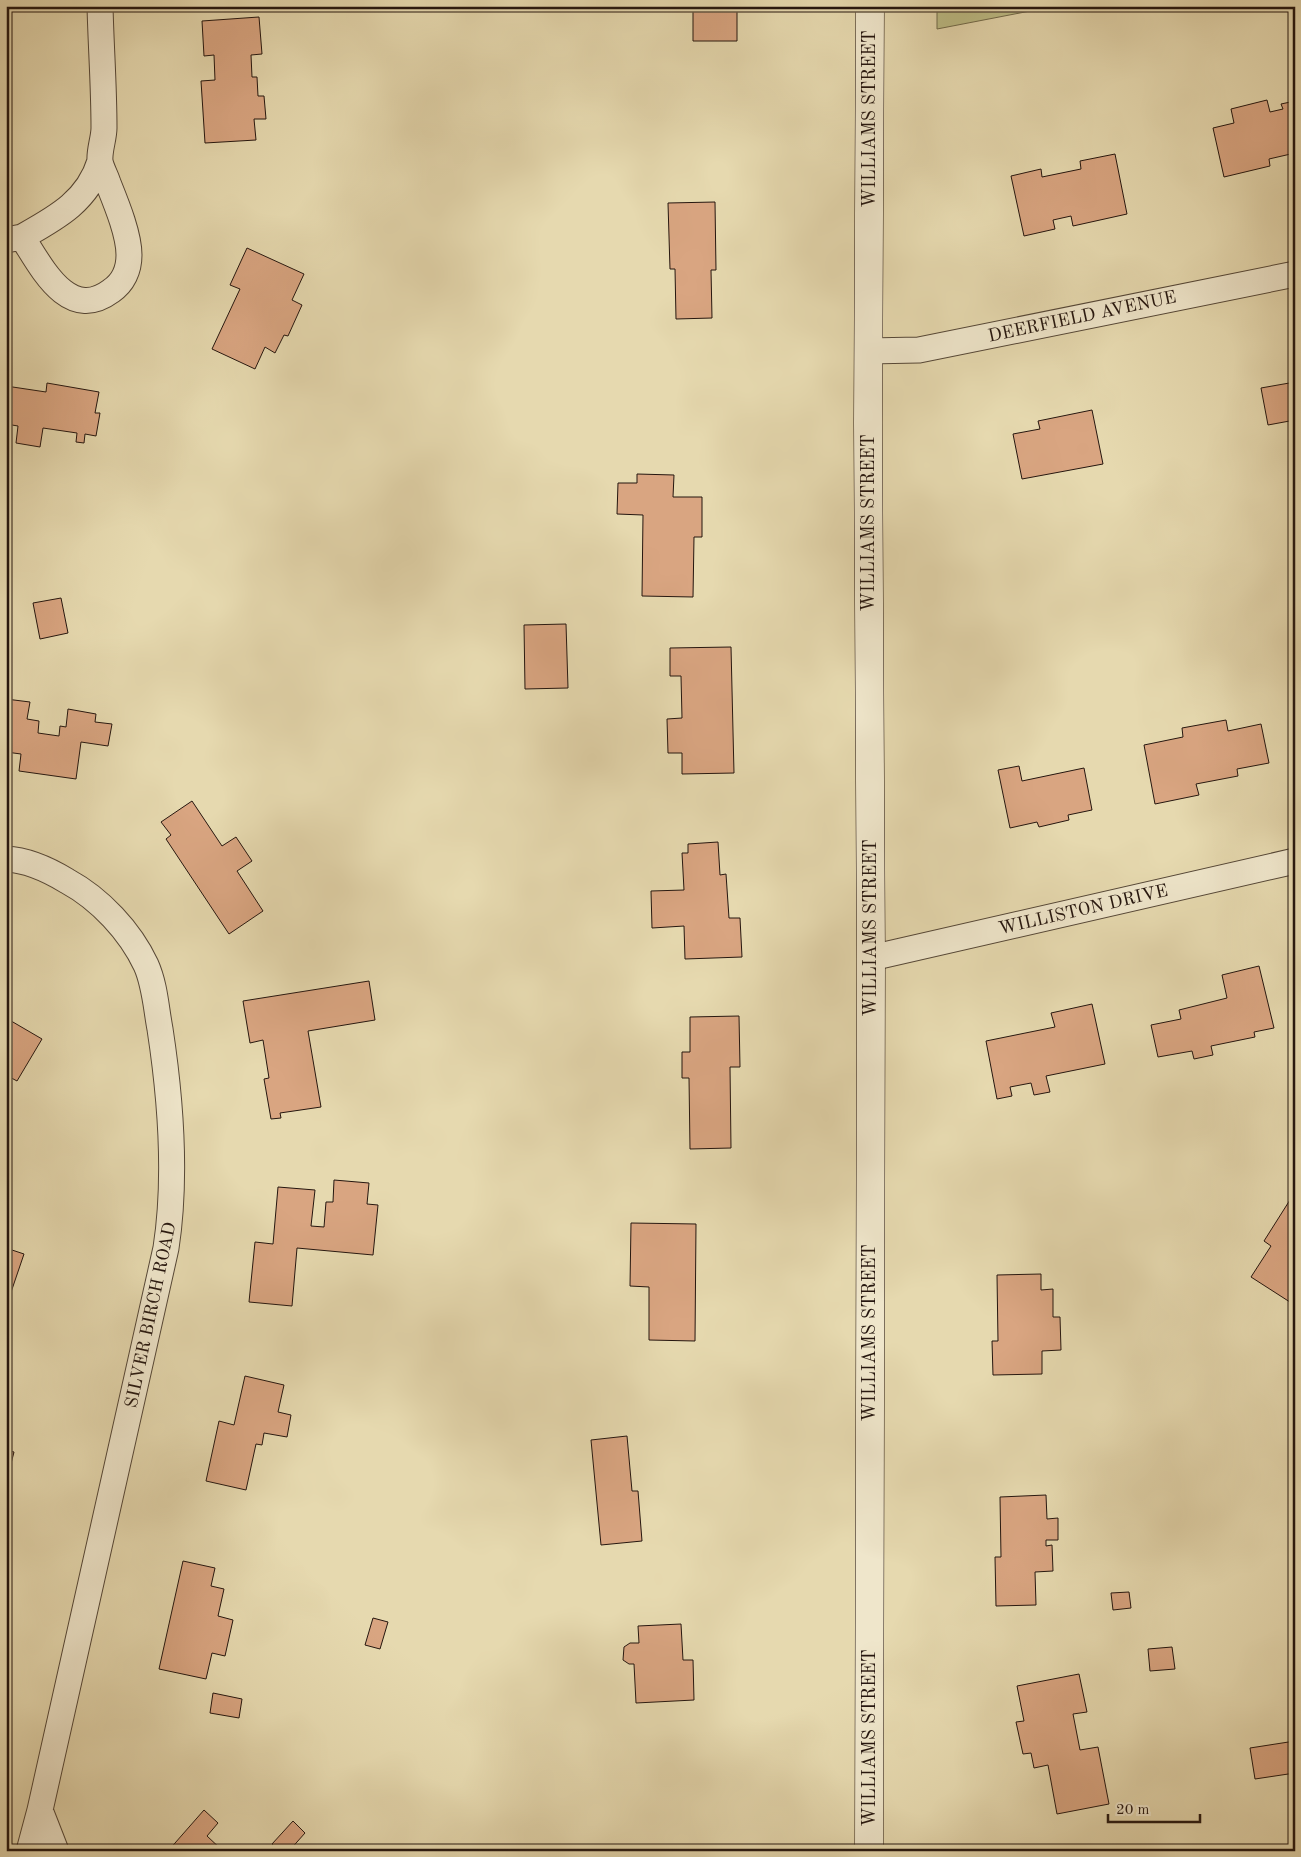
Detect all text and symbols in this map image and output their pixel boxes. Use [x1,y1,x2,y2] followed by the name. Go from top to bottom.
[861,30,879,208] street label: WILLIAMS STREET
[986,288,1178,346] street label: DEERFIELD AVENUE
[860,434,878,612] street label: WILLIAMS STREET
[862,839,880,1017] street label: WILLIAMS STREET
[997,882,1170,938] street label: WILLISTON DRIVE
[122,1221,179,1410] street label: SILVER BIRCH ROAD
[861,1244,879,1422] street label: WILLIAMS STREET
[861,1649,879,1827] street label: WILLIAMS STREET
[1108,1792,1201,1824] scale bar
[1116,1803,1150,1818] text: 20 m

